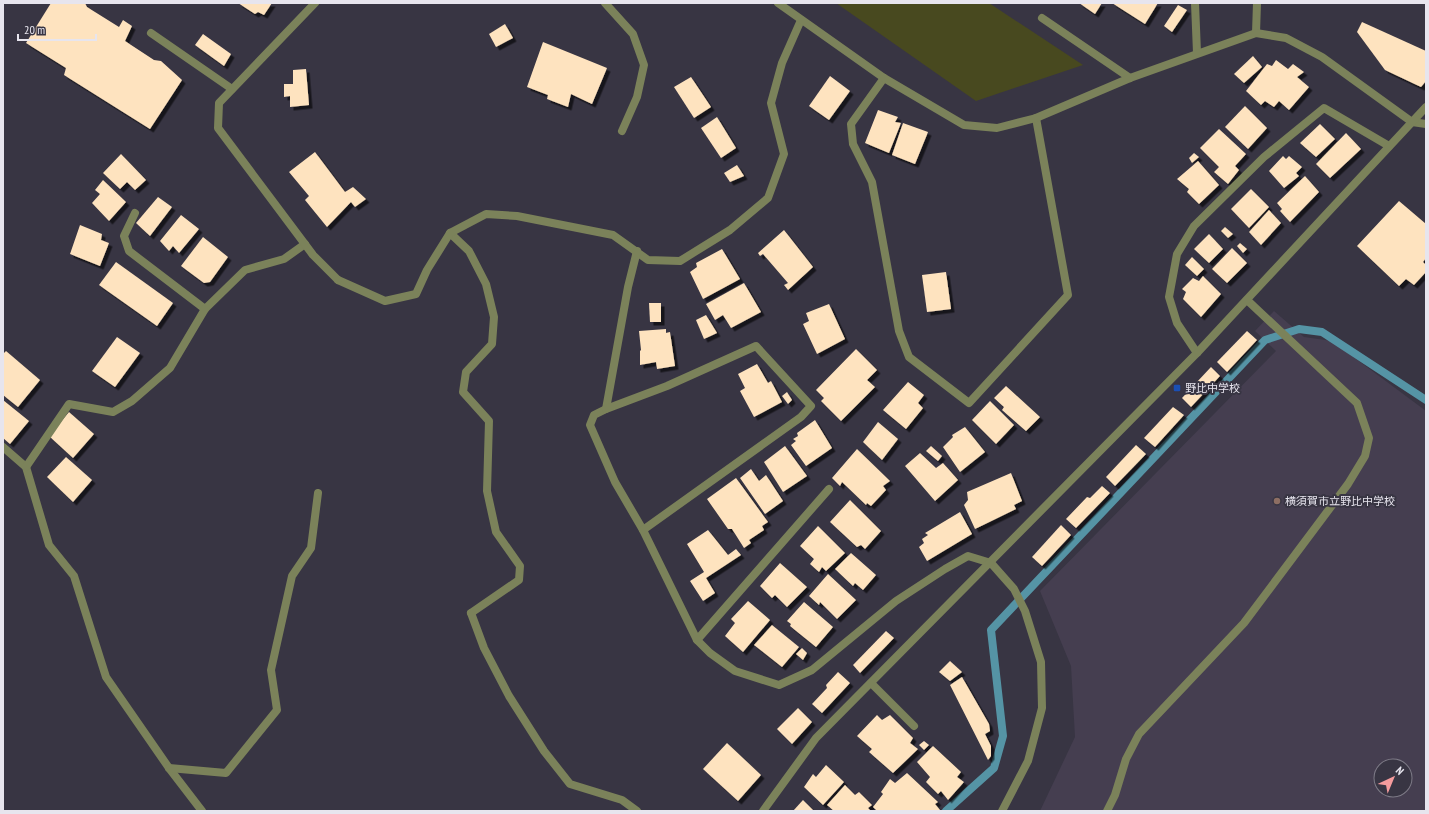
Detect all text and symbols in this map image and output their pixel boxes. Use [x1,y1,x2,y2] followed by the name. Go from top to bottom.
[18,16,96,42] scale bar
[24,22,45,37] text: 20 m
[1185,381,1240,395] place label: 野比中学校
[1172,383,1182,393] marker: 野比中学校
[1285,494,1395,508] place label: 横須賀市立野比中学校
[1272,496,1282,506] marker: 横須賀市立野比中学校
[1373,758,1413,798] north arrow
[1393,764,1407,778] text: N

